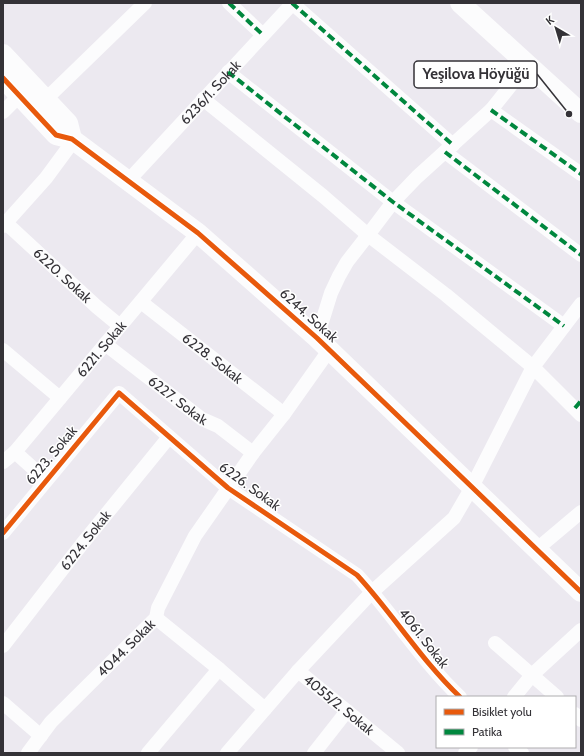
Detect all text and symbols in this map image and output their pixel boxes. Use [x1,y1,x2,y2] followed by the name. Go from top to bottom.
[536,8,576,48] north arrow
[543,12,557,28] text: K
[176,56,245,128] street label: 6236/1. Sokak
[414,61,537,88] callout: Yeşilova Höyüğü
[421,65,530,83] text: Yeşilova Höyüğü
[30,244,96,307] street label: 6220. Sokak
[276,284,342,346] street label: 6244. Sokak
[72,316,130,381] street label: 6221. Sokak
[179,329,247,388] street label: 6228. Sokak
[144,372,210,429] street label: 6227. Sokak
[21,421,81,488] street label: 6223. Sokak
[216,458,285,515] street label: 6226. Sokak
[56,506,115,574] street label: 6224. Sokak
[395,604,454,672] street label: 4061. Sokak
[93,615,159,681] street label: 4044. Sokak
[300,670,379,739] street label: 4055/2. Sokak
[436,696,576,748] legend
[472,704,532,719] text: Bisiklet yolu
[472,724,502,739] text: Patika

